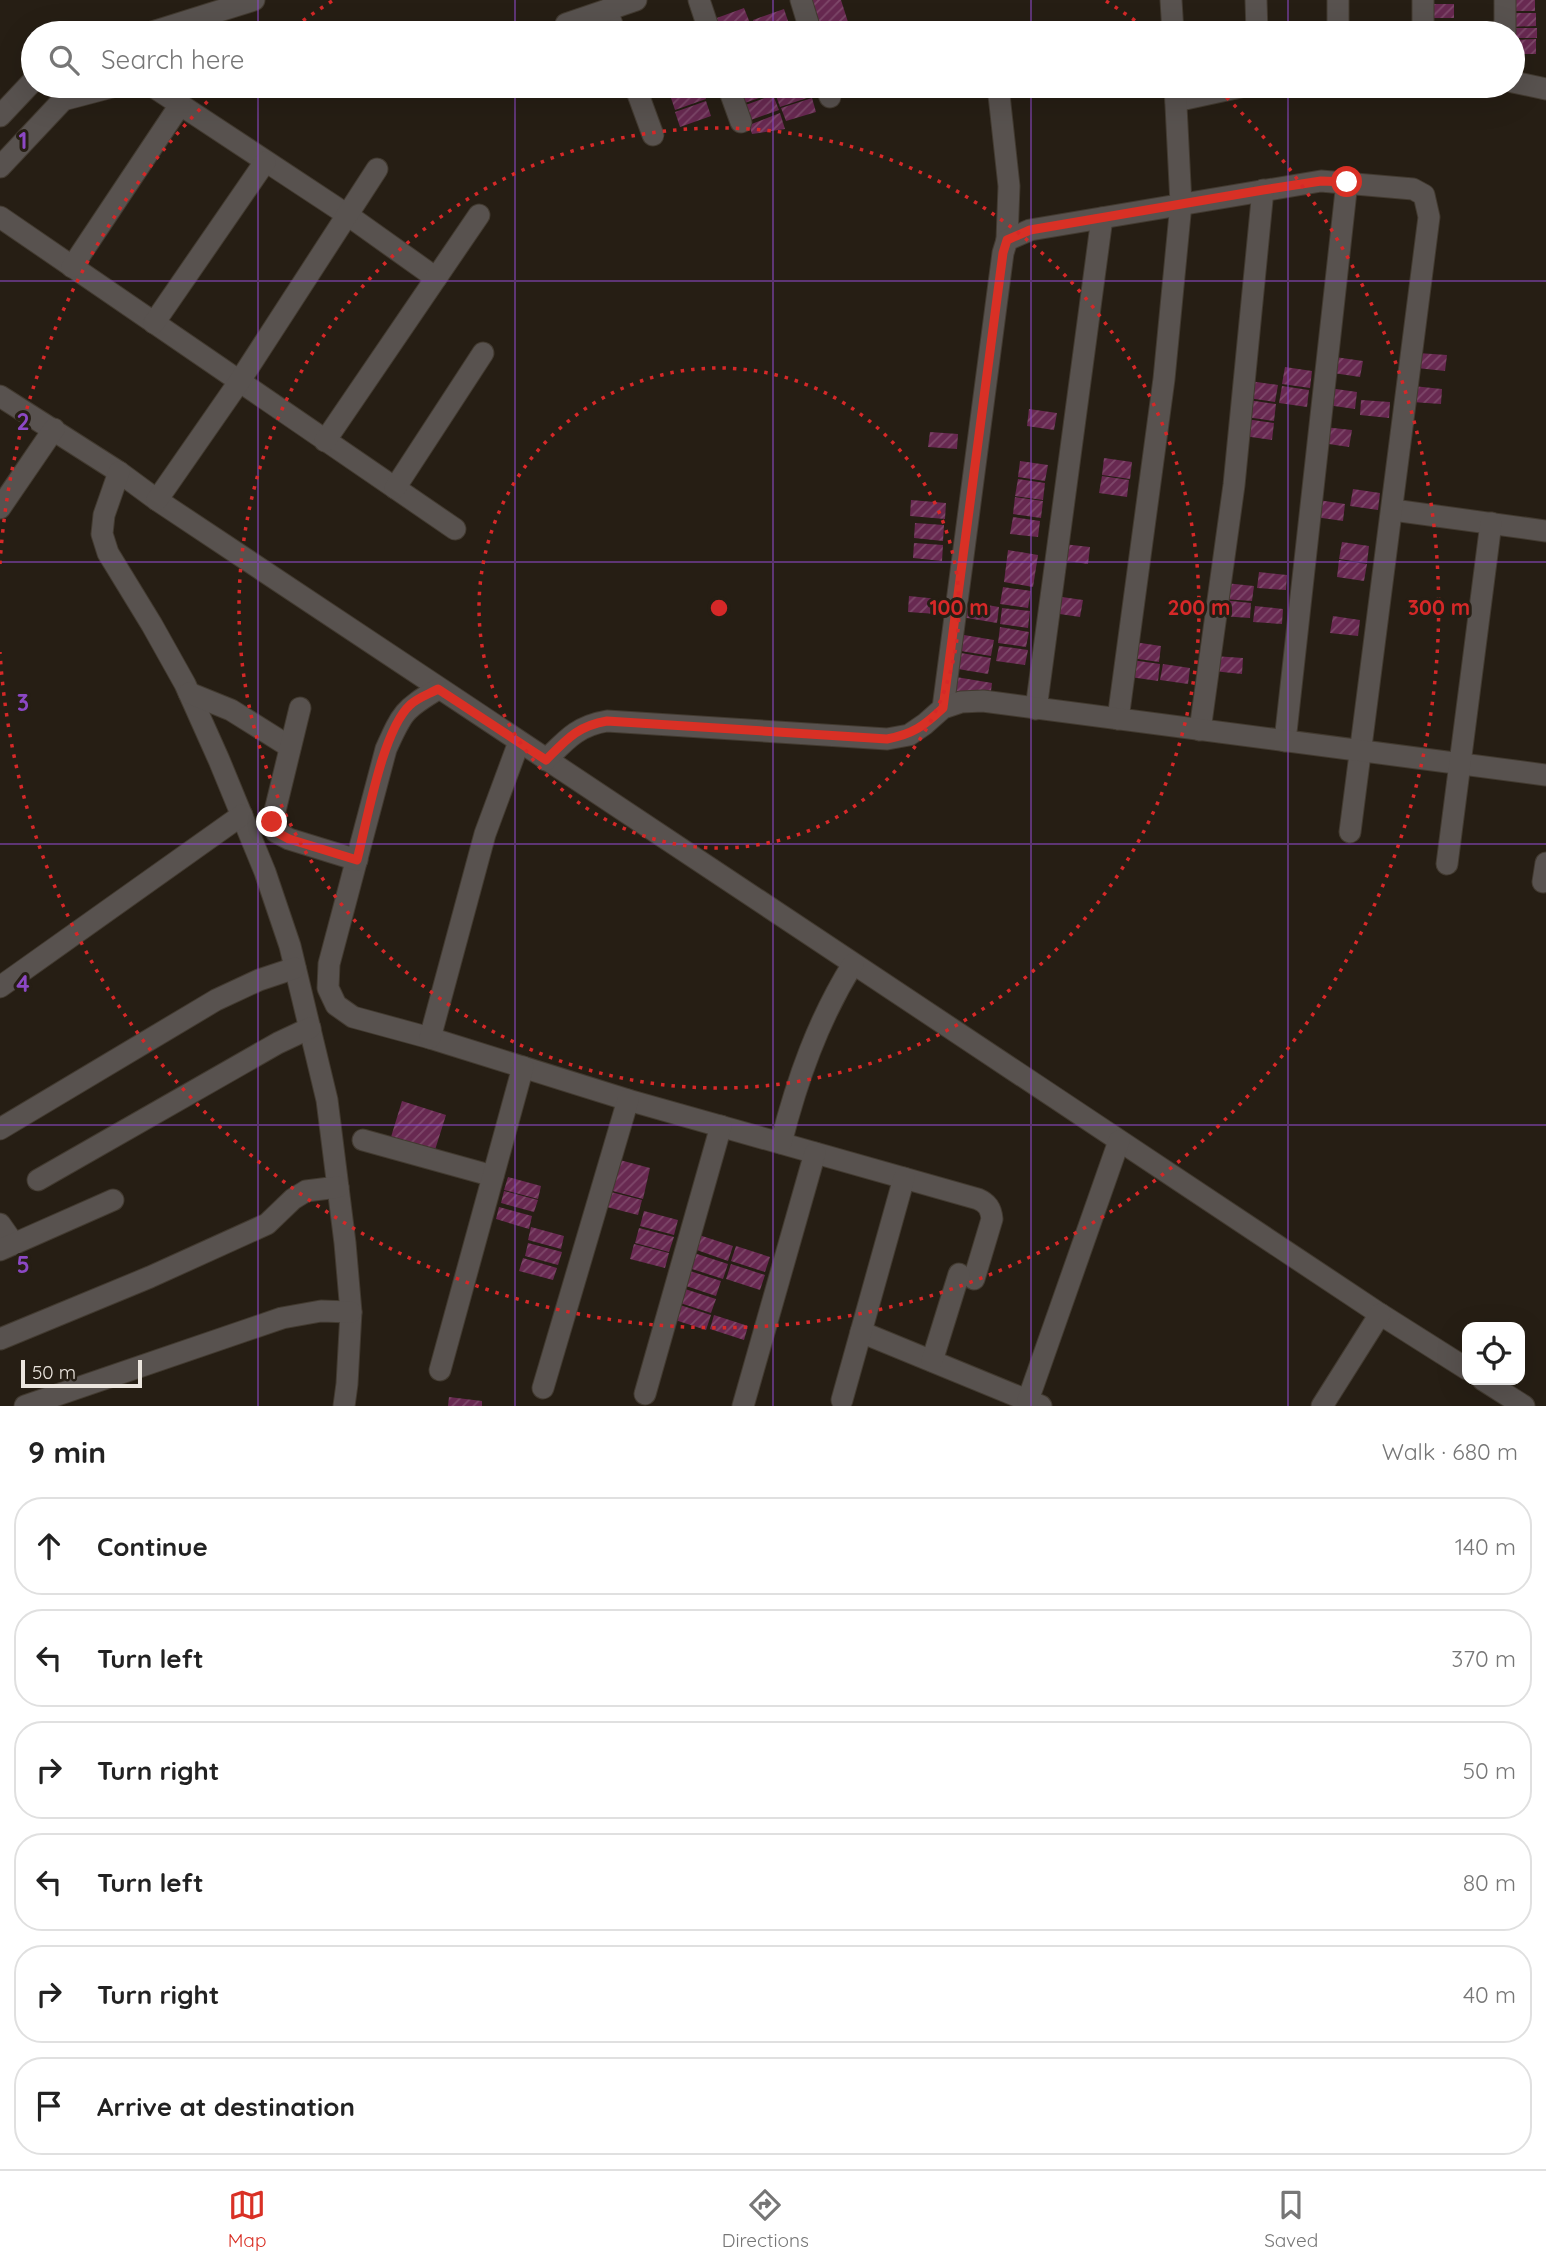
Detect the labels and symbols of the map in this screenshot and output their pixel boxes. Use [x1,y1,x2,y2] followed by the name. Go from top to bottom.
[19,126,27,155] text: 1
[1331,166,1362,197] route start
[16,407,30,436] text: 2
[929,594,989,620] text: 100 m
[1168,594,1230,620] text: 200 m
[1408,594,1470,620] text: 300 m
[707,596,731,620] centre of rings
[17,688,29,717] text: 3
[256,806,287,837] route end
[16,969,30,998] text: 4
[16,1250,30,1279] text: 5
[21,1357,142,1389] scale bar

